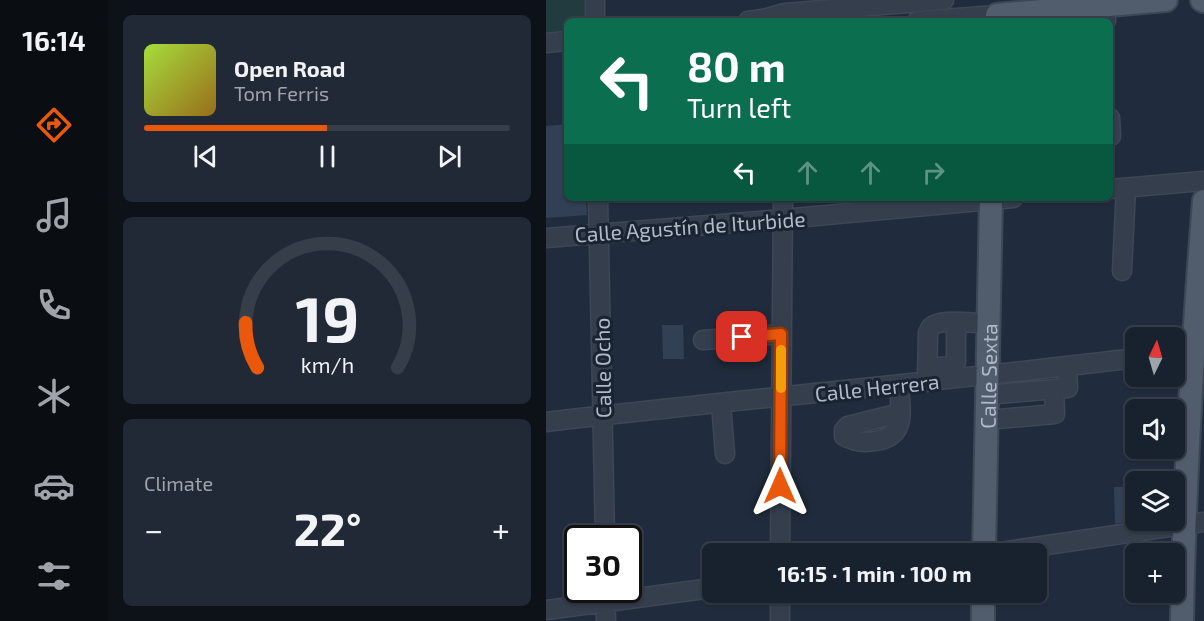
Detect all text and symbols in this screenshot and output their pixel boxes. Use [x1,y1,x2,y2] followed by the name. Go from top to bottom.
[22,24,86,56] text: 16:14
[687,40,786,90] text: 80 m
[588,42,666,120] icon: left
[234,55,346,81] text: Open Road
[234,81,329,105] text: Tom Ferris
[687,91,791,123] text: Turn left
[33,104,75,146] icon: directions
[189,140,222,173] icon: previous
[311,140,344,173] icon: pause
[433,140,466,173] icon: next
[728,156,761,189] icon: left
[791,156,824,189] icon: ahead
[854,156,887,189] icon: ahead
[917,156,950,189] icon: right
[33,194,75,236] icon: music
[574,205,806,247] street label: Calle Agustín de Iturbide
[295,280,359,355] text: 19
[33,284,75,326] icon: phone
[716,311,767,362] pin
[589,318,615,418] street label: Calle Ocho
[725,320,758,353] icon: arrive
[974,323,1001,429] street label: Calle Sexta
[1125,327,1185,387] north arrow
[1125,327,1185,603] map controls
[300,352,354,377] text: km/h
[814,368,940,406] street label: Calle Herrera
[33,375,75,417] icon: climate
[1125,399,1185,459] button: sound
[748,454,812,518] position arrow
[33,465,75,507] icon: car
[144,471,213,495] text: Climate
[1125,471,1185,531] button: layers
[294,501,361,555] text: 22°
[144,509,163,549] text: −
[492,509,510,549] text: +
[564,525,642,603] speed limit sign: 30
[1125,543,1185,603] button: +
[33,555,75,597] icon: filters
[777,560,972,586] text: 16:15 · 1 min · 100 m

